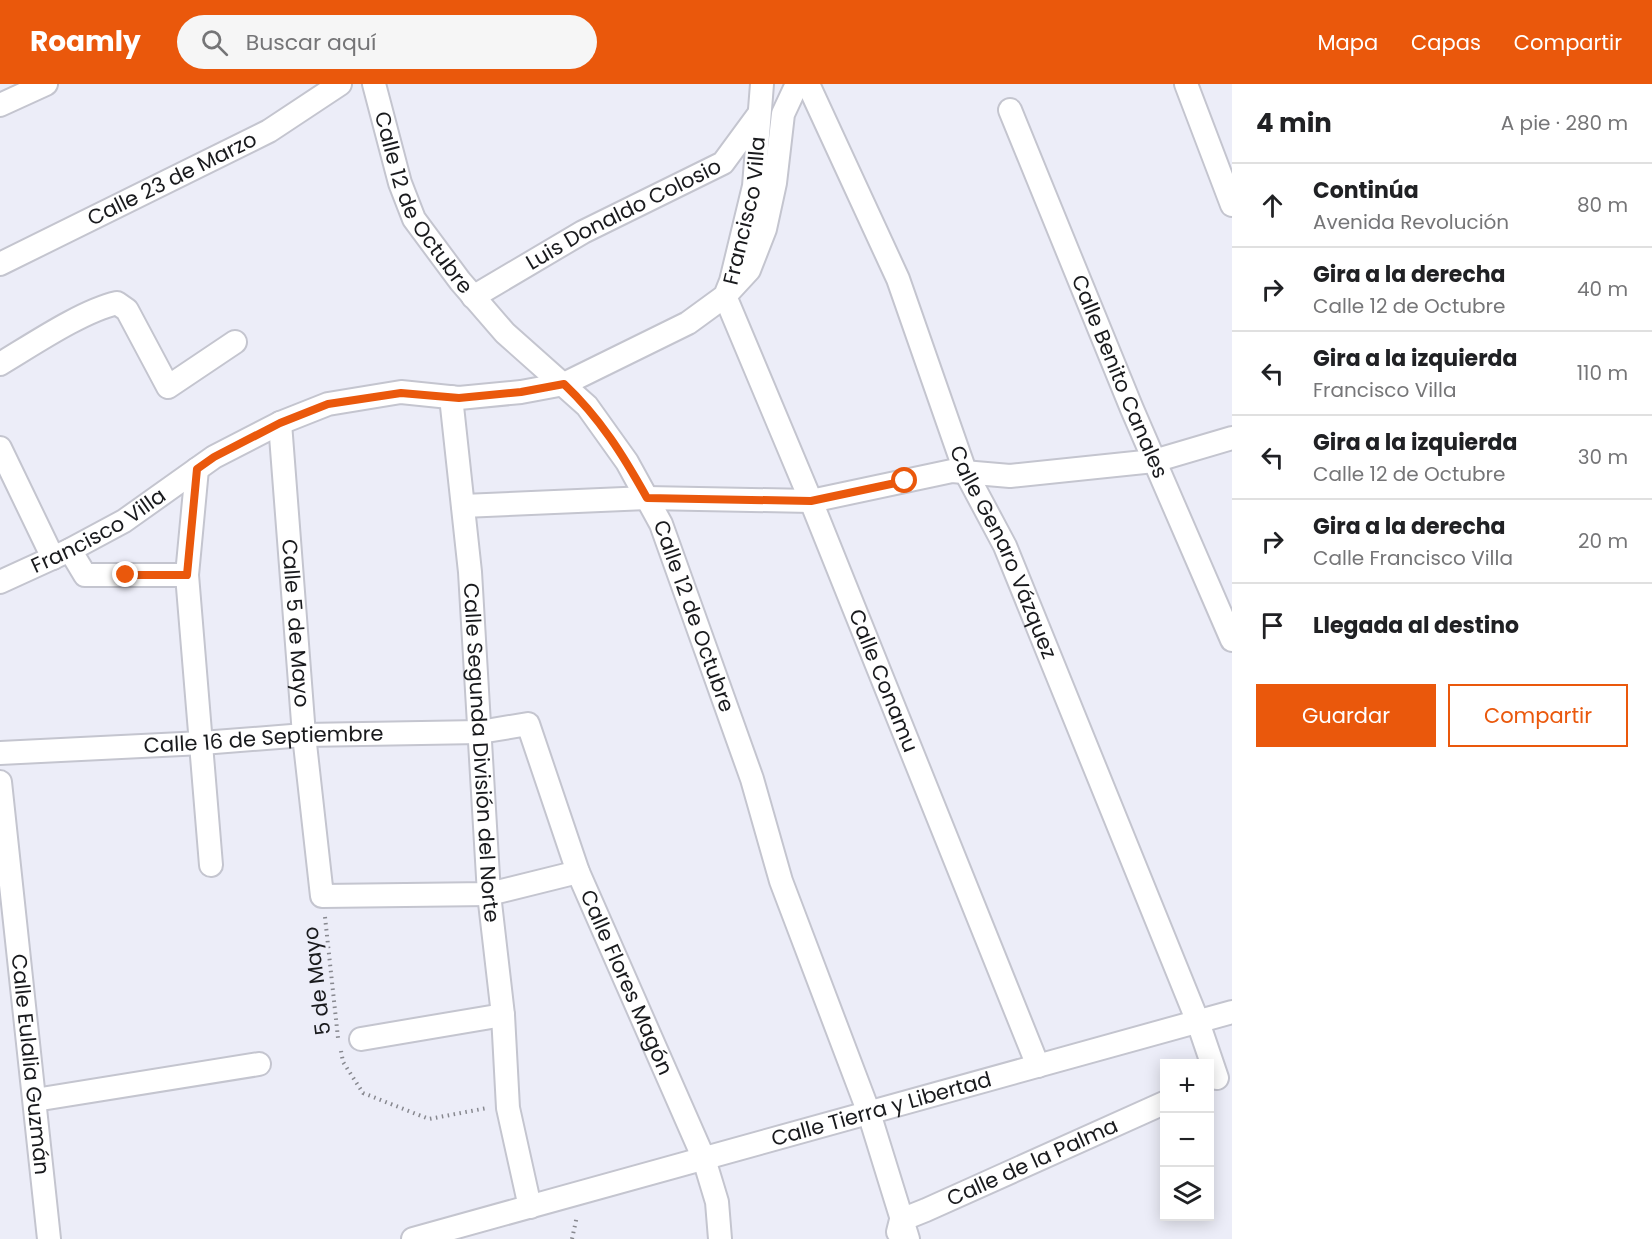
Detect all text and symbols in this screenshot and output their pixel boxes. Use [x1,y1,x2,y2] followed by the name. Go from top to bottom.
[177,15,597,69] search box
[30,22,141,61] text: Roamly
[198,26,231,59] icon: search
[246,27,376,58] text: Buscar aquí
[1317,28,1378,57] text: Mapa
[1411,28,1481,57] text: Capas
[1514,28,1622,57] text: Compartir
[1256,105,1332,141] text: 4 min
[368,108,480,300] street label: Calle 12 de Octubre
[1501,109,1628,137] text: A pie · 280 m
[82,124,261,233] street label: Calle 23 de Marzo
[716,135,772,288] street label: Francisco Villa
[520,151,726,277] street label: Luis Donaldo Colosio
[1313,175,1419,206] text: Continúa
[1256,189,1289,222] icon: ahead
[1577,191,1628,219] text: 80 m
[1313,208,1509,236] text: Avenida Revolución
[1313,259,1506,290] text: Gira a la derecha
[1065,270,1175,482] street label: Calle Benito Canales
[1256,273,1289,306] icon: right
[1577,275,1628,303] text: 40 m
[1313,292,1505,320] text: Calle 12 de Octubre
[1313,343,1517,374] text: Gira a la izquierda
[1256,357,1289,390] icon: left
[1577,359,1628,387] text: 110 m
[1313,376,1456,404] text: Francisco Villa
[1313,427,1517,458] text: Gira a la izquierda
[1256,441,1289,474] icon: left
[943,442,1064,663] street label: Calle Genaro Vázquez
[1578,443,1628,471] text: 30 m
[1313,460,1505,488] text: Calle 12 de Octubre
[891,467,917,493] route start
[26,481,171,580] street label: Francisco Villa
[1313,511,1506,542] text: Gira a la derecha
[647,516,742,716] street label: Calle 12 de Octubre
[1256,525,1289,558] icon: right
[1578,527,1628,555] text: 20 m
[275,538,317,709] street label: Calle 5 de Mayo
[1313,544,1513,572] text: Calle Francisco Villa
[112,561,138,587] route end
[457,582,507,924] street label: Calle Segunda División del Norte
[842,605,925,756] street label: Calle Conamu
[1256,609,1289,642] icon: arrive
[1313,610,1519,641] text: Llegada al destino
[1256,684,1436,747] button: Guardar
[1448,684,1628,747] button: Compartir
[143,719,384,760] street label: Calle 16 de Septiembre
[574,885,680,1079] street label: Calle Flores Magón
[295,925,338,1037] street label: 5 de Mayo
[5,953,57,1176] street label: Calle Eulalia Guzmán
[1160,1059,1214,1221] map controls
[1160,1059,1214,1113] button: +
[768,1064,995,1153] street label: Calle Tierra y Libertad
[942,1111,1122,1213] street label: Calle de la Palma
[1160,1113,1214,1167] button: −
[1160,1167,1214,1221] button: layers

